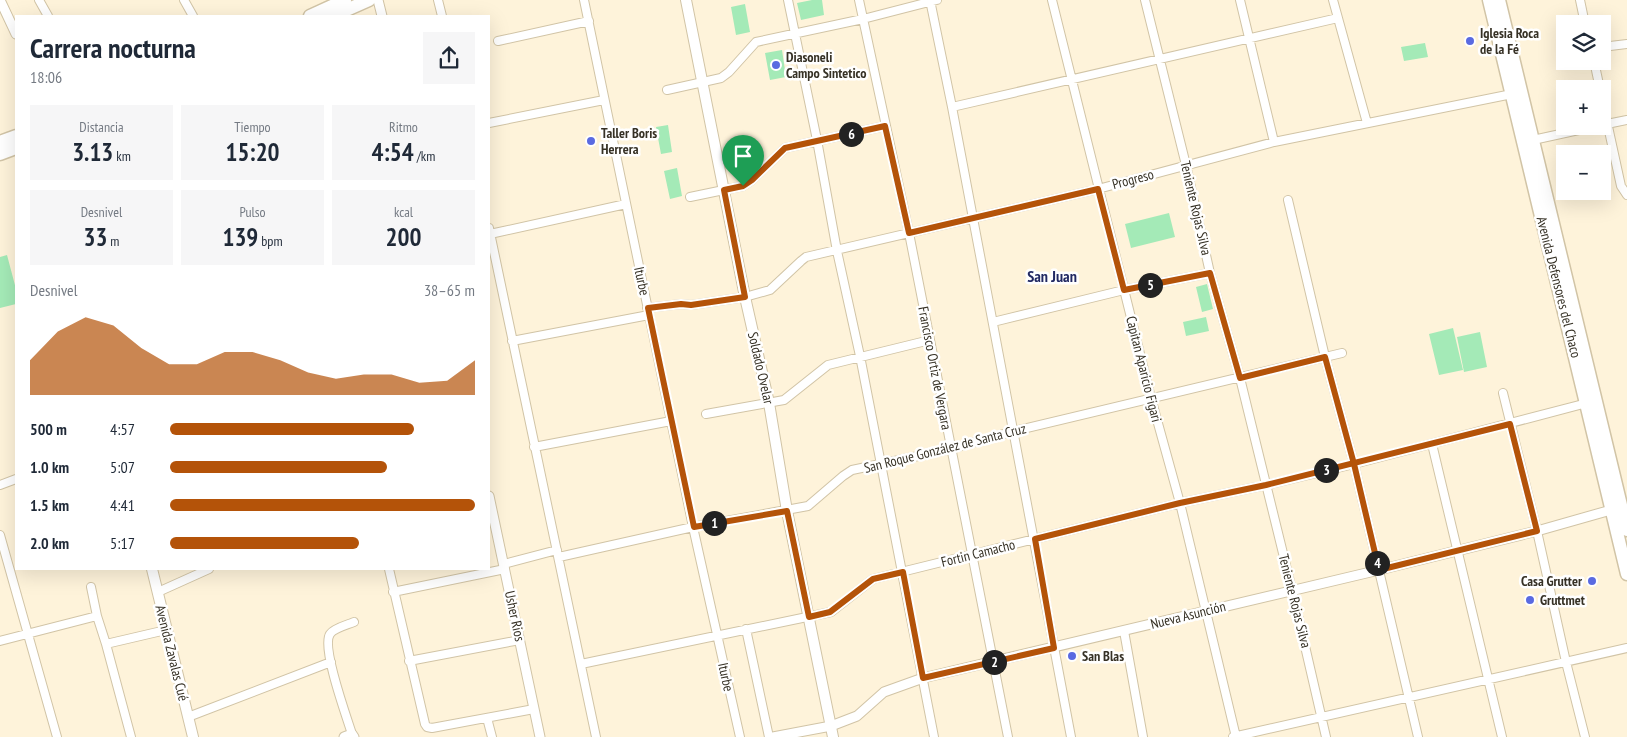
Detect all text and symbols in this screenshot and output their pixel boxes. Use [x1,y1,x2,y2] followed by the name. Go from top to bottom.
[1556,15,1611,200] map controls
[1556,15,1611,70] button: layers
[1480,24,1539,58] place label: Iglesia Roca de la Fé
[30,29,196,66] text: Carrera nocturna
[423,32,475,84] button: share
[1464,35,1476,47] marker: Iglesia Roca de la Fé
[786,48,867,82] place label: Diasoneli Campo Sintetico
[770,59,782,71] marker: Diasoneli Campo Sintetico
[30,67,62,87] text: 18:06
[1556,80,1611,135] button: +
[79,118,124,136] text: Distancia
[234,118,271,136] text: Tiempo
[389,118,418,136] text: Ritmo
[838,122,864,146] pin: 6
[601,124,657,158] place label: Taller Boris Herrera
[848,125,855,143] text: 6
[585,135,597,147] marker: Taller Boris Herrera
[722,135,764,186] pin
[72,136,113,168] text: 3.13
[225,136,280,168] text: 15:20
[372,136,414,168] text: 4:54
[729,142,757,170] icon: arrive
[1556,145,1611,200] button: −
[113,147,131,165] text: km
[414,147,435,165] text: /km
[1176,159,1216,257] street label: Teniente Rojas Silva
[1110,165,1156,193] street label: Progreso
[81,203,122,221] text: Desnivel
[239,203,266,221] text: Pulso
[394,203,413,221] text: kcal
[1533,215,1585,359] street label: Avenida Defensores del Chaco
[84,221,107,253] text: 33
[222,221,258,253] text: 139
[386,221,421,253] text: 200
[107,232,120,250] text: m
[258,232,283,250] text: bpm
[630,265,654,297] street label: Iturbe
[1027,266,1077,286] district label: San Juan
[1138,272,1162,298] pin: 5
[1147,276,1154,294] text: 5
[30,280,77,300] text: Desnivel
[424,280,475,300] text: 38–65 m
[914,305,956,431] street label: Francisco Ortiz de Vergara
[1122,314,1166,424] street label: Capitan Aparicio Figari
[744,330,778,406] street label: Soldado Ovelar
[30,419,67,439] text: 500 m
[110,419,135,439] text: 4:57
[862,419,1028,477] street label: San Roque González de Santa Cruz
[30,457,69,477] text: 1.0 km
[110,457,135,477] text: 5:07
[1314,458,1338,482] pin: 3
[1323,461,1330,479] text: 3
[30,495,69,515] text: 1.5 km
[110,495,135,515] text: 4:41
[702,510,726,536] pin: 1
[711,514,718,532] text: 1
[30,533,69,553] text: 2.0 km
[110,533,135,553] text: 5:17
[939,535,1017,571] street label: Fortin Camacho
[1364,550,1390,576] pin: 4
[1275,552,1315,650] street label: Teniente Rojas Silva
[1374,554,1381,572] text: 4
[1521,572,1583,590] place label: Casa Grutter
[1586,575,1598,587] marker: Casa Grutter
[501,589,529,643] street label: Usher Rios
[1540,591,1585,609] place label: Gruttmet
[1524,594,1536,606] marker: Gruttmet
[1149,597,1227,633] street label: Nueva Asunción
[151,603,193,703] street label: Avenida Zavalas Cué
[1082,647,1124,665] place label: San Blas
[982,650,1006,674] pin: 2
[1066,650,1078,662] marker: San Blas
[991,653,998,671] text: 2
[714,661,738,693] street label: Iturbe

